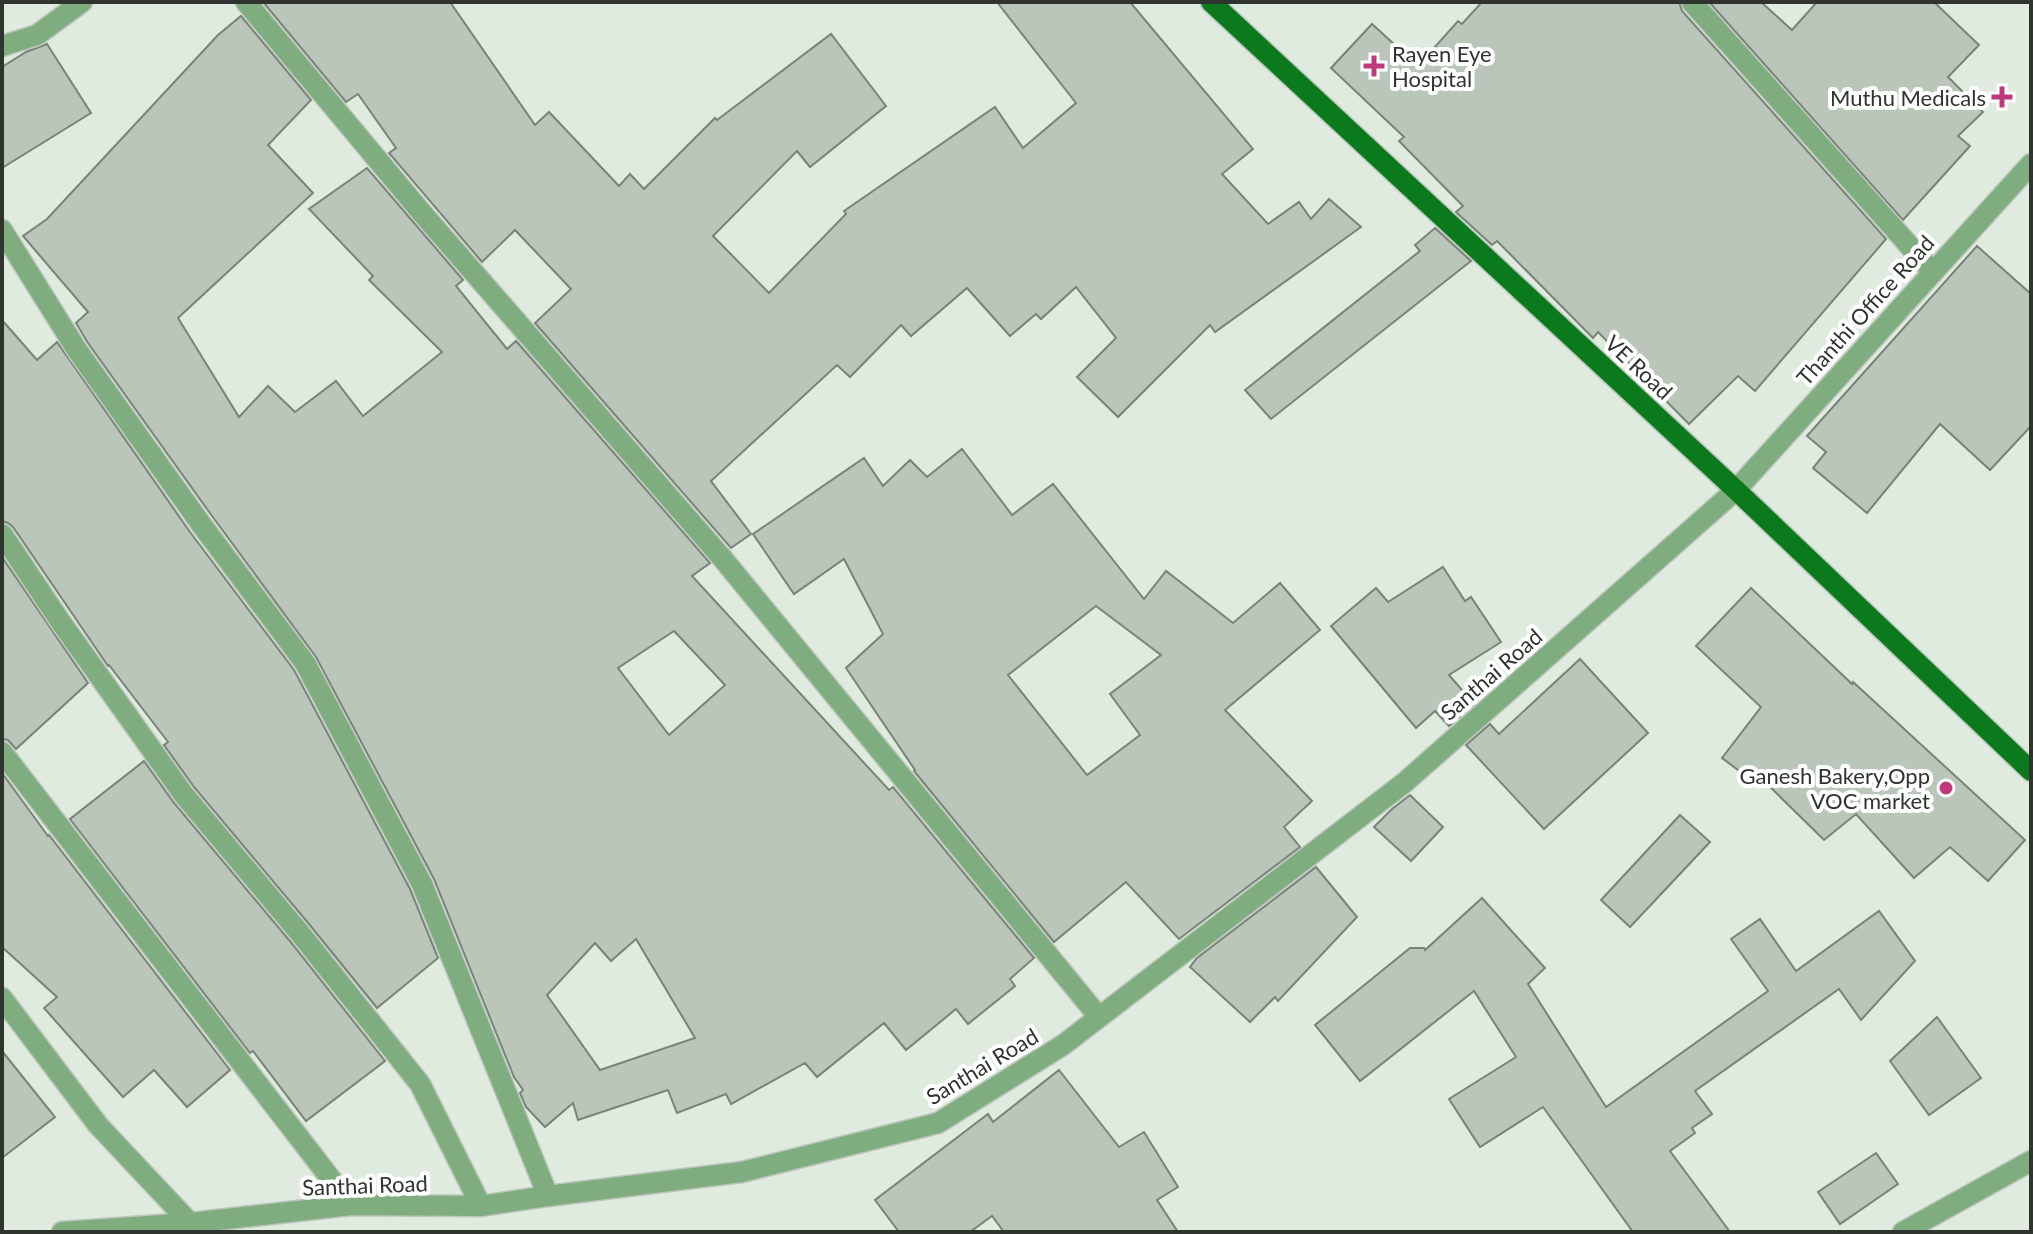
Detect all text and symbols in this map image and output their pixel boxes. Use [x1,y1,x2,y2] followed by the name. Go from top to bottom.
[1392,40,1492,92] place label: Rayen Eye Hospital
[1363,55,1385,77] marker: Rayen Eye Hospital
[1830,84,1986,111] place label: Muthu Medicals
[1993,88,2011,106] marker: Muthu Medicals
[1791,229,1939,391] street label: Thanthi Office Road
[1600,329,1678,405] street label: VE Road
[1435,623,1547,725] street label: Santhai Road
[1740,762,1930,814] place label: Ganesh Bakery,Opp VOC market
[1937,779,1955,797] marker: Ganesh Bakery,Opp VOC market
[921,1022,1043,1110] street label: Santhai Road
[302,1169,428,1201] street label: Santhai Road

